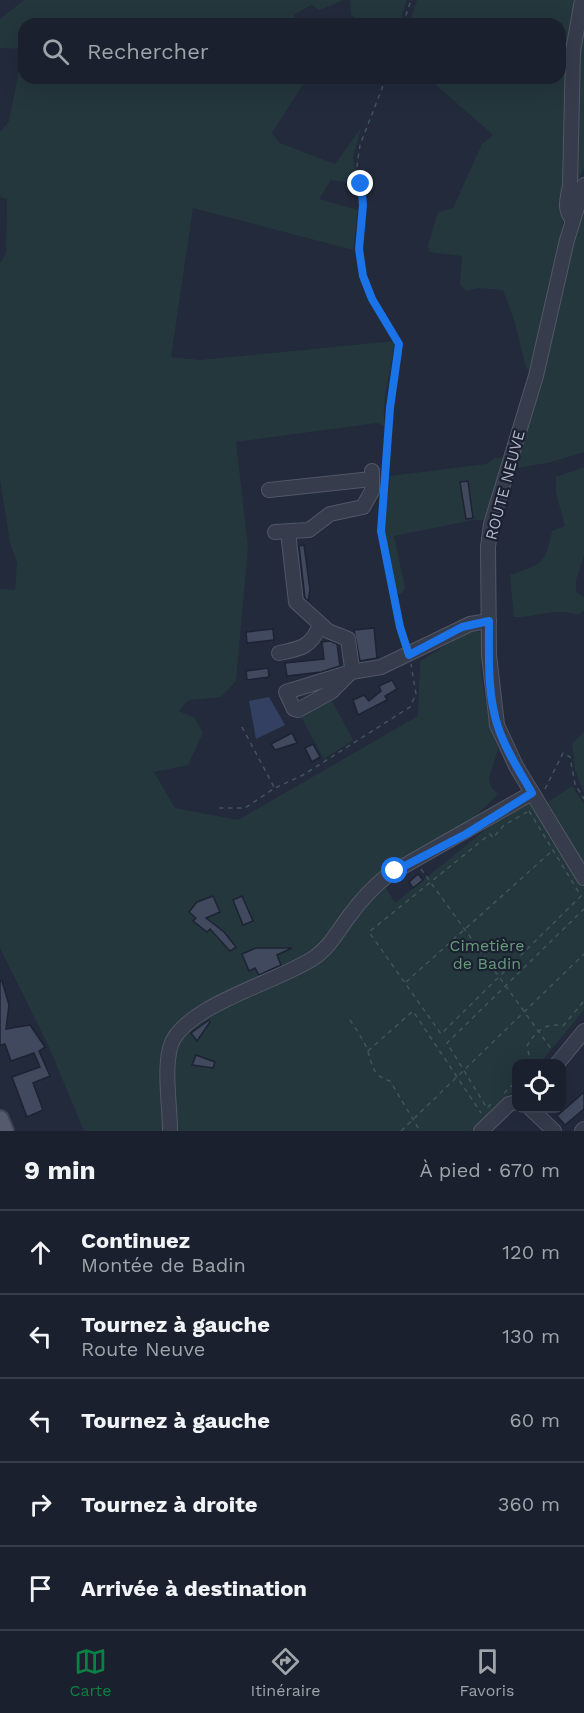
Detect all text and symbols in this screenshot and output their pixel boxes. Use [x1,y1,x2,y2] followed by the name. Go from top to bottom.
[18,18,566,84] search box
[39,35,72,68] icon: search
[87,39,209,64] text: Rechercher
[347,170,373,196] route end
[481,428,529,542] street label: ROUTE NEUVE
[381,857,407,883] route start
[449,936,525,973] park label: Cimetière de Badin
[512,1059,566,1113] map controls
[512,1059,566,1113] button: locate
[24,1155,96,1185] text: 9 min
[420,1158,560,1182] text: À pied · 670 m
[81,1228,190,1253] text: Continuez
[24,1236,57,1269] icon: ahead
[502,1240,560,1264] text: 120 m
[81,1253,246,1277] text: Montée de Badin
[81,1312,270,1337] text: Tournez à gauche
[24,1320,57,1353] icon: left
[502,1324,560,1348] text: 130 m
[81,1337,205,1361] text: Route Neuve
[24,1404,57,1437] icon: left
[81,1408,270,1433] text: Tournez à gauche
[510,1408,560,1432] text: 60 m
[24,1488,57,1521] icon: right
[81,1492,258,1517] text: Tournez à droite
[498,1492,560,1516] text: 360 m
[24,1572,57,1605] icon: arrive
[81,1576,307,1601] text: Arrivée à destination
[70,1645,112,1700] tab: Carte
[251,1645,321,1700] tab: Itinéraire
[460,1645,514,1700] tab: Favoris

